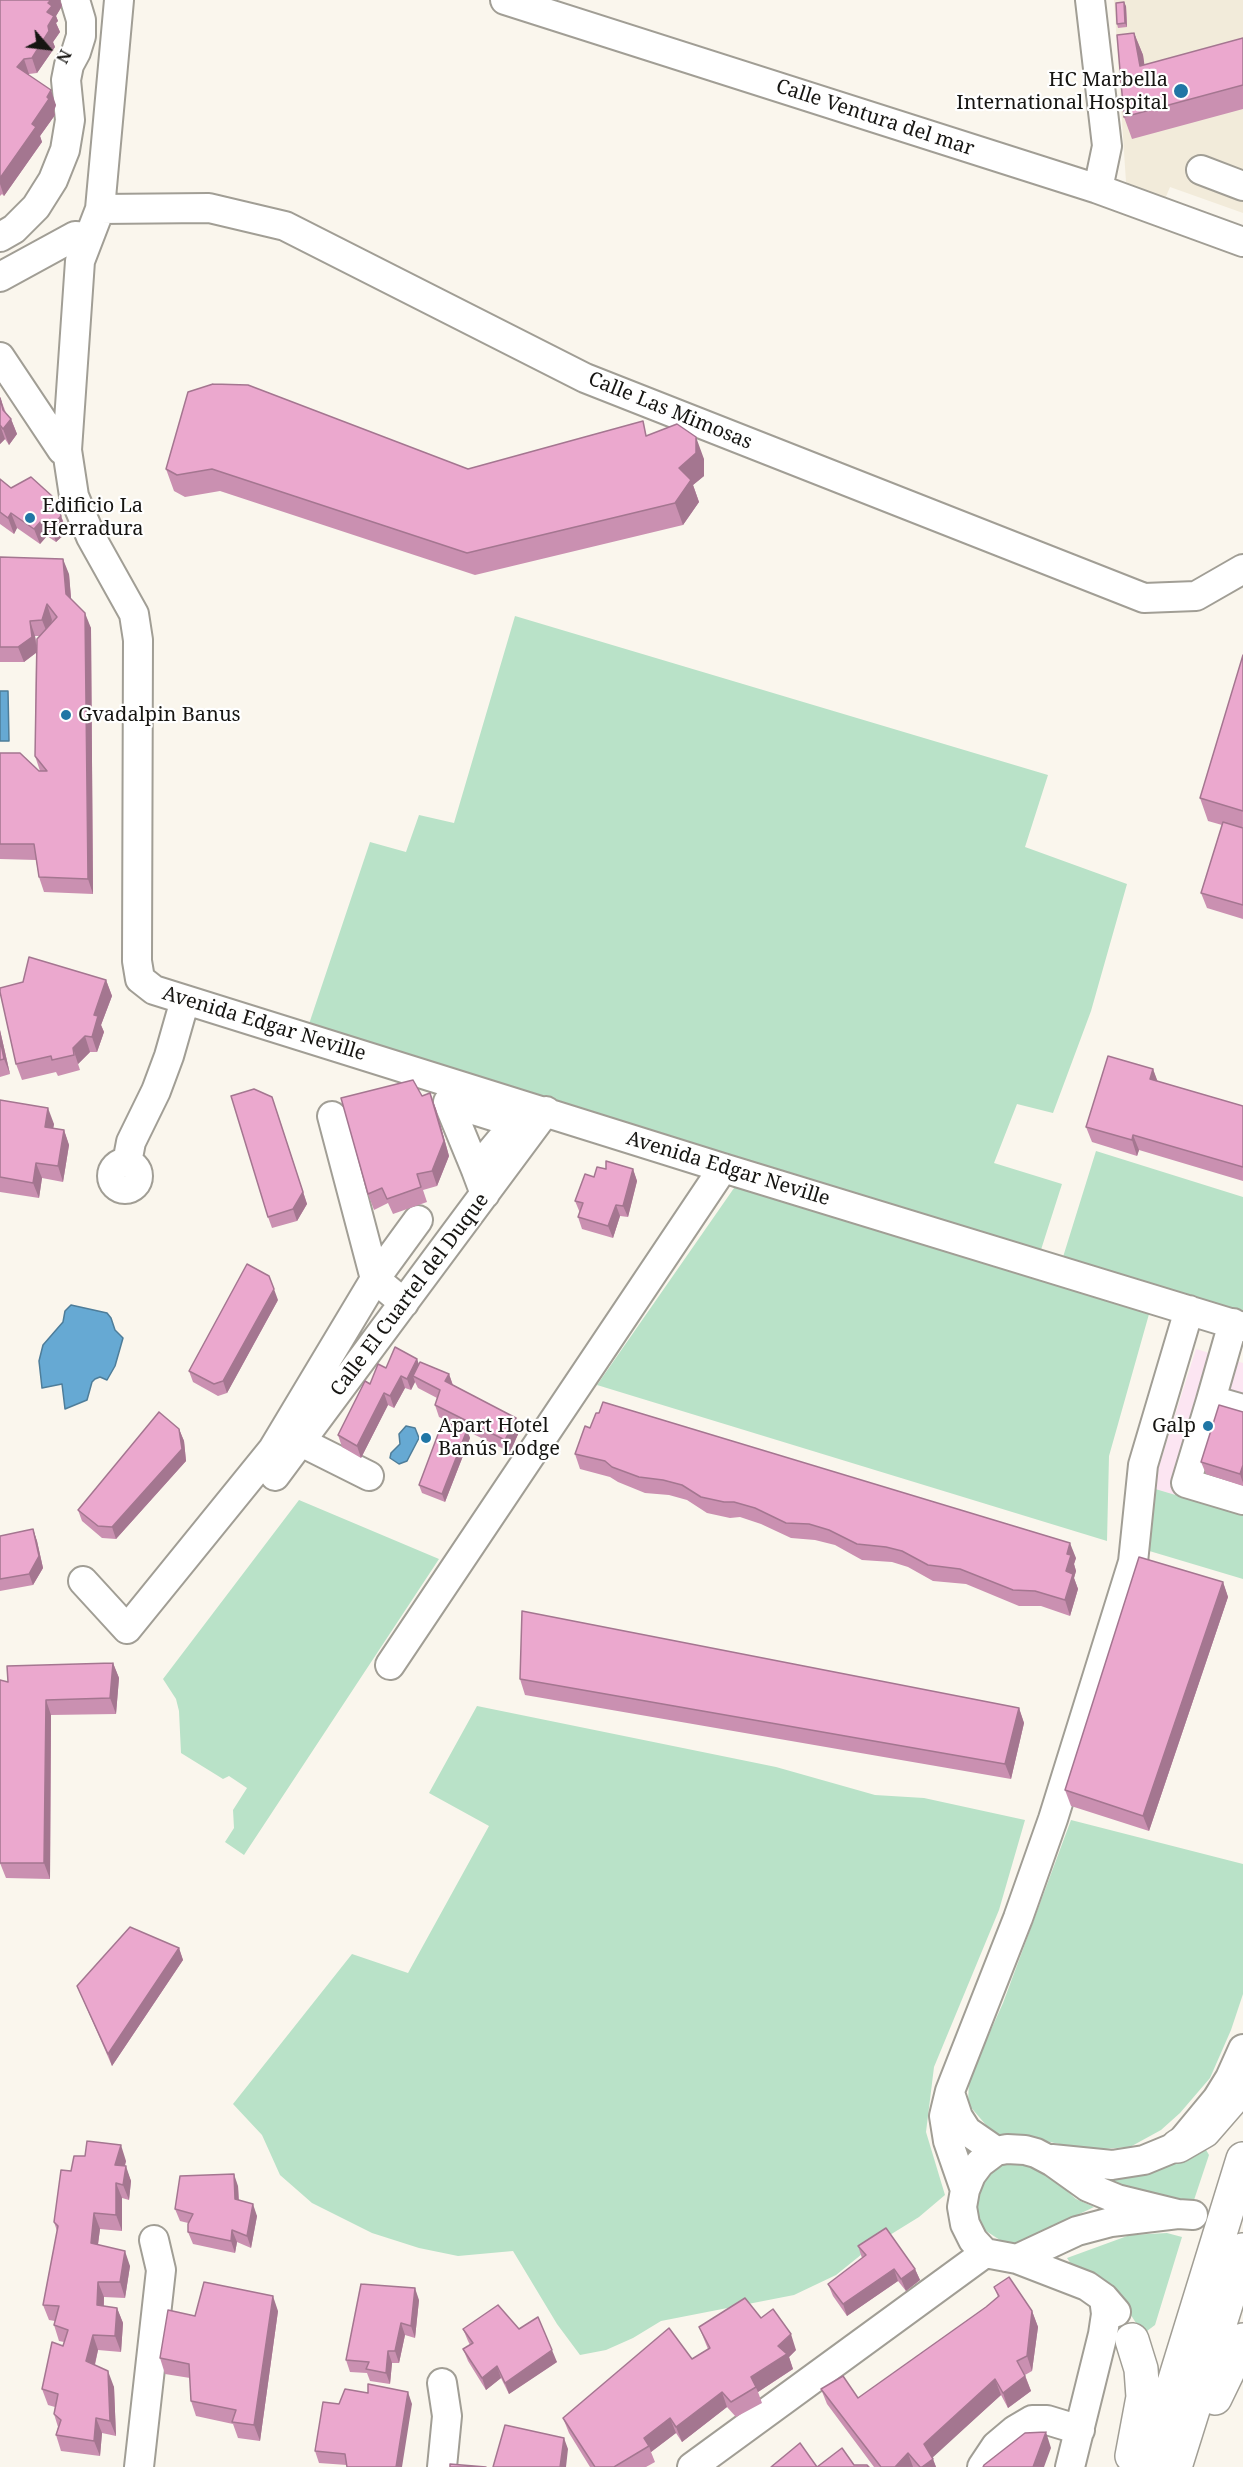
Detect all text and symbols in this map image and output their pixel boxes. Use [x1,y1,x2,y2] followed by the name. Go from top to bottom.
[18,18,78,78] north arrow
[51,46,77,67] text: N
[956,68,1168,115] place label: HC Marbella International Hospital
[773,75,977,161] street label: Calle Ventura del mar
[1172,82,1190,100] marker: HC Marbella International Hospital
[585,367,755,455] street label: Calle Las Mimosas
[42,494,144,541] place label: Edificio La Herradura
[23,511,37,525] marker: Edificio La Herradura
[78,703,241,727] place label: Gvadalpin Banus
[59,708,73,722] marker: Gvadalpin Banus
[159,982,369,1066] street label: Avenida Edgar Neville
[623,1127,833,1211] street label: Avenida Edgar Neville
[326,1189,494,1401] street label: Calle El Cuartel del Duque
[438,1414,560,1461] place label: Apart Hotel Banús Lodge
[1152,1414,1196,1438] place label: Galp
[1201,1419,1215,1433] marker: Galp
[419,1431,433,1445] marker: Apart Hotel Banús Lodge

